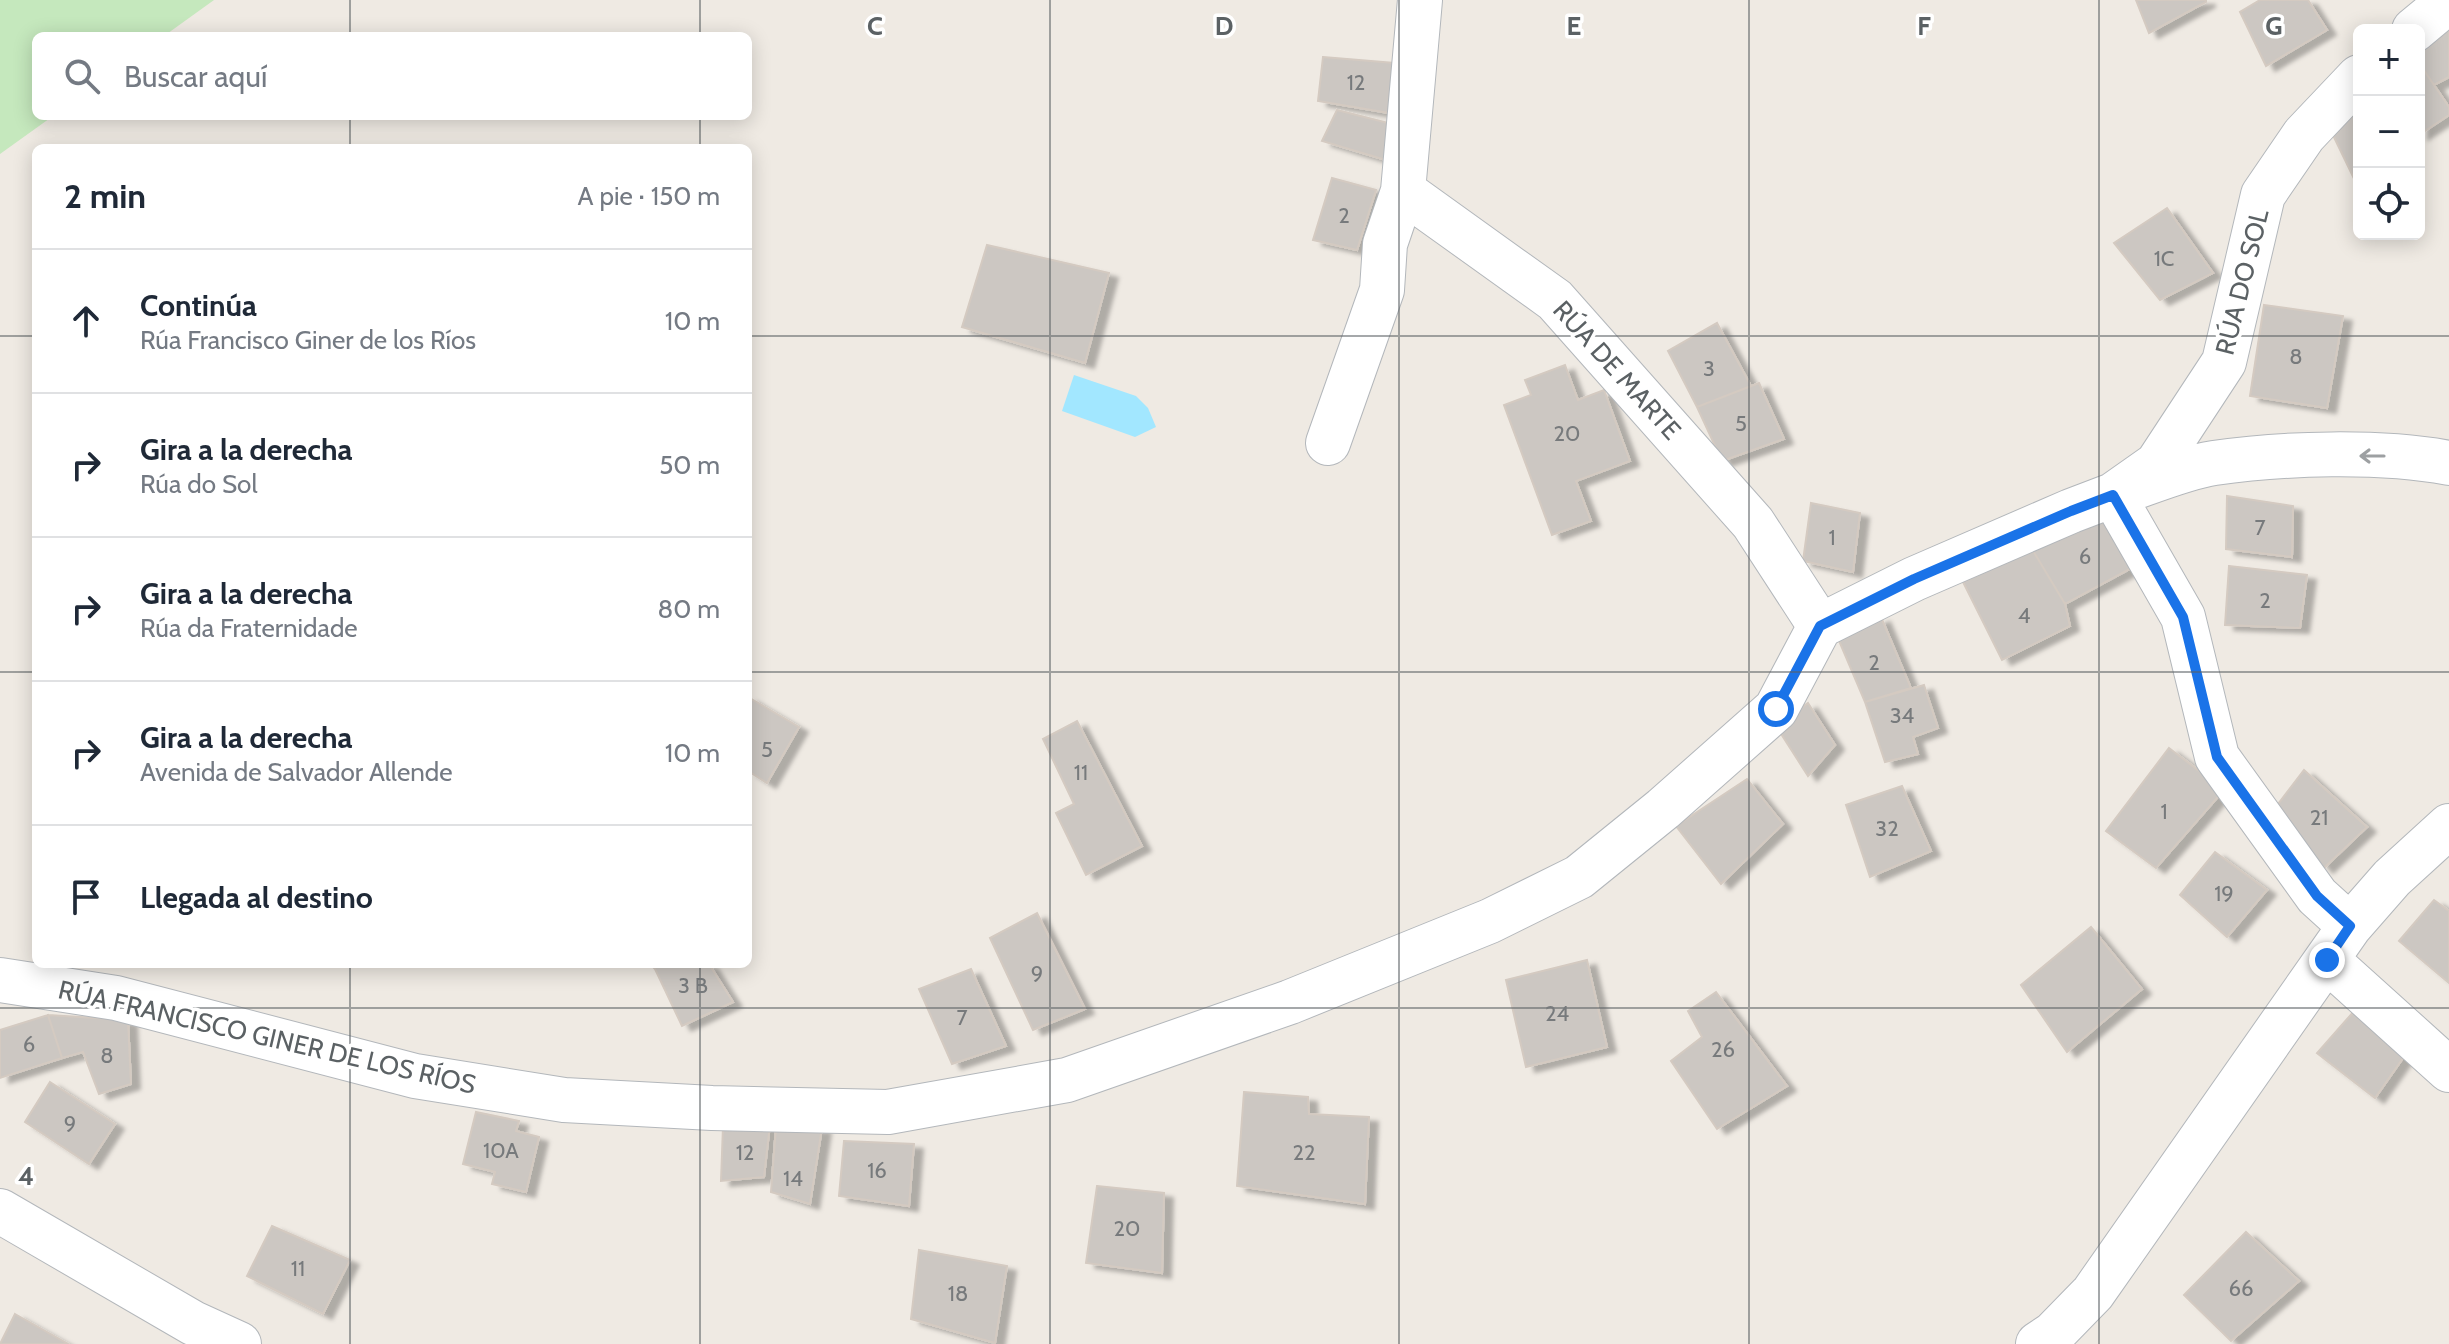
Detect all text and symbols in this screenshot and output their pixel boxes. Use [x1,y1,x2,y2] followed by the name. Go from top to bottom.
[867,10,883,42] text: C
[1215,10,1233,42] text: D
[1567,10,1581,42] text: E
[1917,10,1931,42] text: F
[2265,10,2283,42] text: G
[2353,24,2425,240] map controls
[2353,24,2425,96] button: +
[32,32,752,120] search box
[60,54,104,98] icon: search
[124,58,267,95] text: Buscar aquí
[1347,69,1365,96] house number: 12
[2353,96,2425,168] button: −
[2353,168,2425,240] button: locate
[64,175,146,217] text: 2 min
[578,180,720,212] text: A pie · 150 m
[1338,202,1350,229] house number: 2
[2208,206,2276,358] street label: RÚA DO SOL
[2154,245,2174,272] house number: 1C
[140,287,257,324] text: Continúa
[1546,294,1688,446] street label: RÚA DE MARTE
[64,299,108,343] icon: ahead
[665,305,720,337] text: 10 m
[140,324,476,356] text: Rúa Francisco Giner de los Ríos
[2289,343,2303,370] house number: 8
[1703,355,1715,382] house number: 3
[1735,410,1747,437] house number: 5
[1554,420,1580,447] house number: 20
[140,431,352,468] text: Gira a la derecha
[64,443,108,487] icon: right
[2359,448,2386,464] one-way arrow
[659,449,720,481] text: 50 m
[140,468,258,500] text: Rúa do Sol
[2254,514,2266,541] house number: 7
[1828,524,1836,551] house number: 1
[2079,543,2091,570] house number: 6
[140,575,352,612] text: Gira a la derecha
[64,587,108,631] icon: right
[2259,587,2271,614] house number: 2
[657,593,720,625] text: 80 m
[2018,602,2031,629] house number: 4
[140,612,358,644] text: Rúa da Fraternidade
[1868,649,1880,676] house number: 2
[1758,691,1794,727] route start
[1890,702,1915,729] house number: 34
[140,719,352,756] text: Gira a la derecha
[64,731,108,775] icon: right
[761,736,773,763] house number: 5
[665,737,720,769] text: 10 m
[140,756,452,788] text: Avenida de Salvador Allende
[1074,759,1088,786] house number: 11
[2160,798,2168,825] house number: 1
[2310,804,2328,831] house number: 21
[1875,815,1899,842] house number: 32
[64,875,108,919] icon: arrive
[140,879,373,916] text: Llegada al destino
[2214,880,2234,907] house number: 19
[2309,942,2345,978] route end
[1031,960,1043,987] house number: 9
[678,972,708,999] house number: 3 B
[55,973,479,1101] street label: RÚA FRANCISCO GINER DE LOS RÍOS
[1545,1000,1569,1027] house number: 24
[956,1004,968,1031] house number: 7
[23,1031,35,1058] house number: 6
[1711,1036,1735,1063] house number: 26
[100,1042,114,1069] house number: 8
[64,1110,76,1137] house number: 9
[483,1137,519,1164] house number: 10A
[736,1139,754,1166] house number: 12
[1292,1139,1316,1166] house number: 22
[867,1157,887,1184] house number: 16
[18,1160,34,1192] text: 4
[783,1165,803,1192] house number: 14
[1114,1215,1140,1242] house number: 20
[291,1255,305,1282] house number: 11
[2229,1275,2254,1302] house number: 66
[948,1280,968,1307] house number: 18

